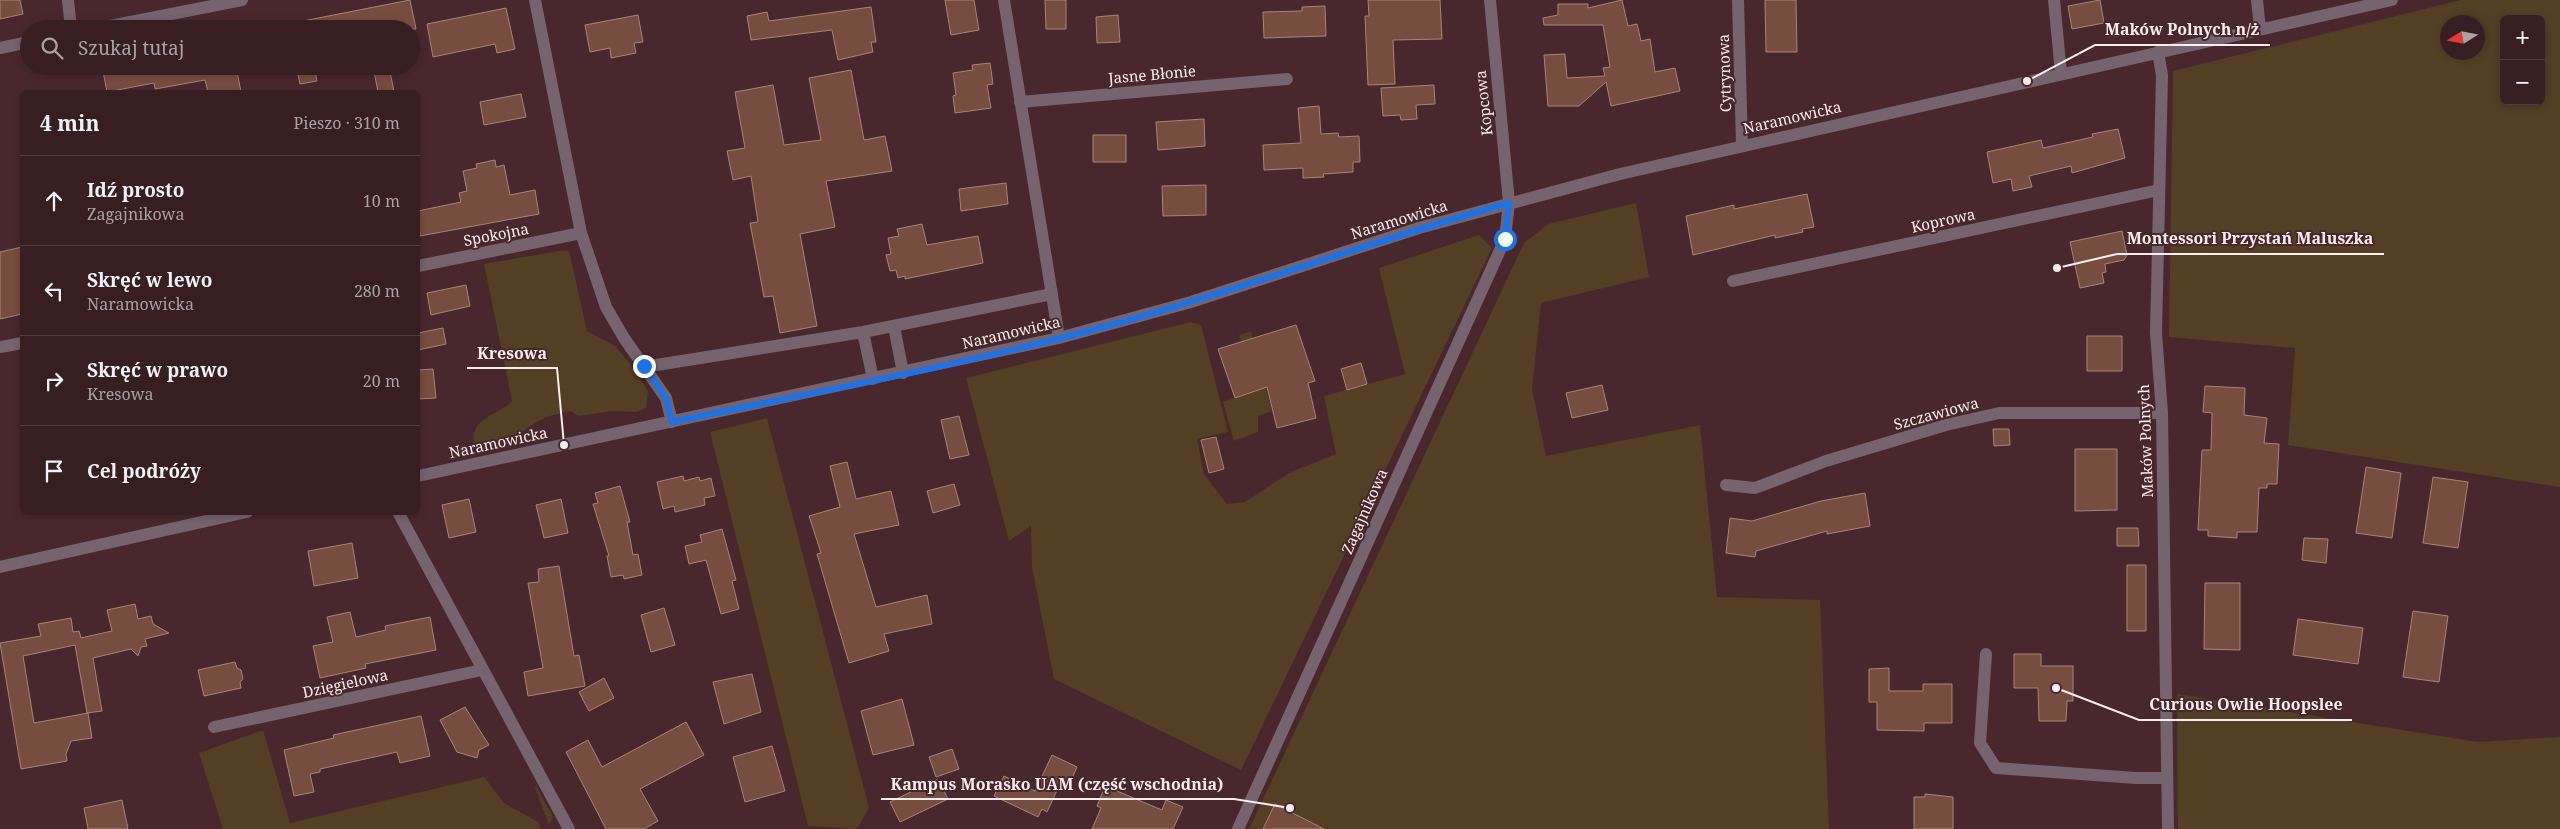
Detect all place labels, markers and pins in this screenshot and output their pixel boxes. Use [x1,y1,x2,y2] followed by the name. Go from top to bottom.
[2095,14,2270,45] callout: Maków Polnych n/ż
[2117,223,2384,254] callout: Montessori Przystań Maluszka
[467,337,557,368] callout: Kresowa
[2139,689,2352,720] callout: Curious Owlie Hoopslee
[881,768,1234,799] callout: Kampus Morasko UAM (część wschodnia)

